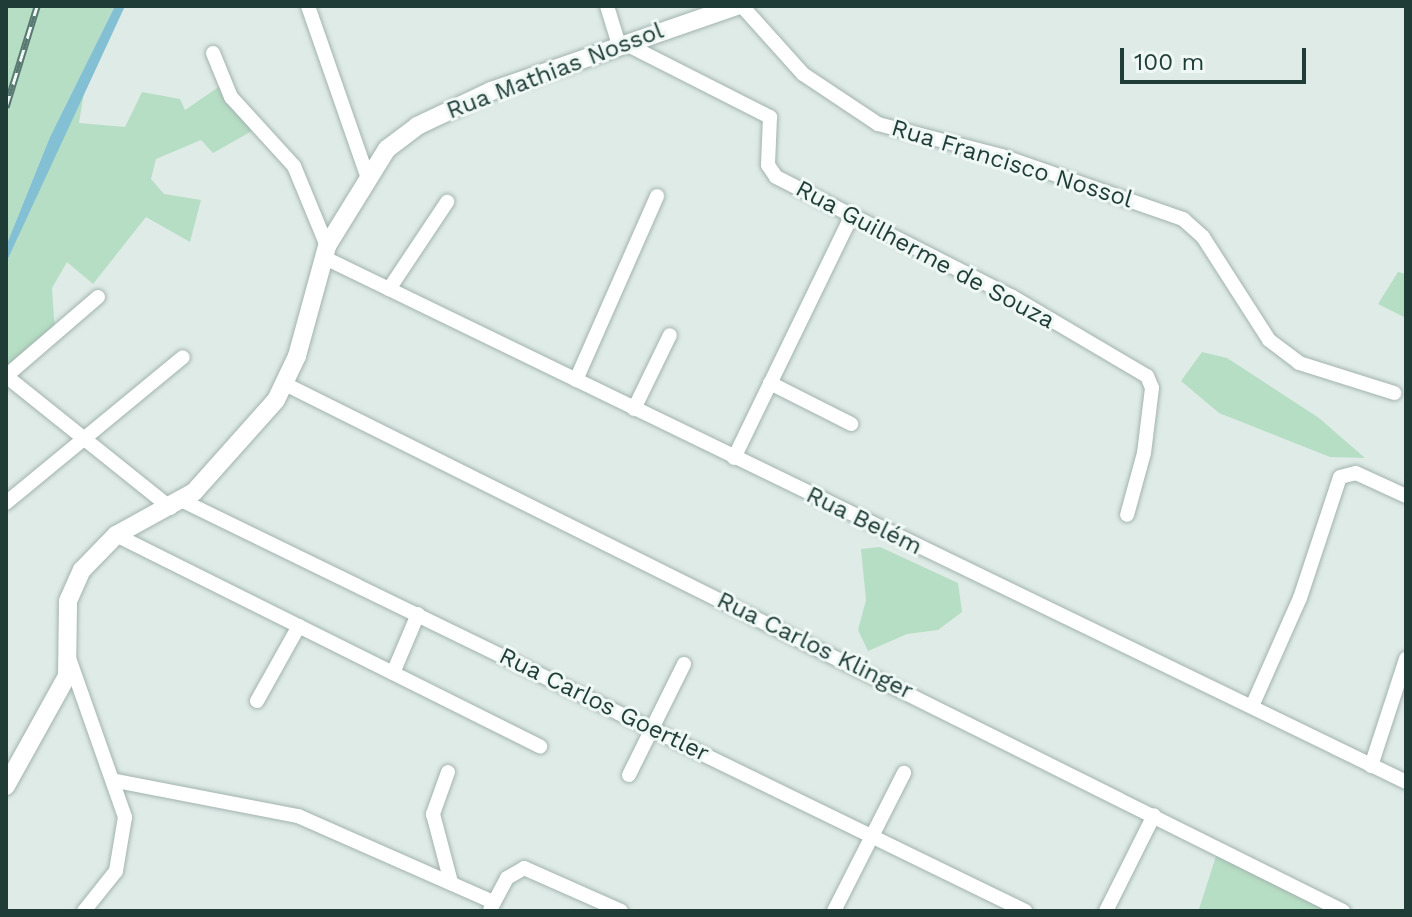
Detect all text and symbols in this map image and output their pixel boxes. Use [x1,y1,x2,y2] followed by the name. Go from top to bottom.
[442,16,668,126] street label: Rua Mathias Nossol
[1124,32,1310,82] scale bar
[1134,48,1204,76] text: 100 m
[888,114,1136,214] street label: Rua Francisco Nossol
[790,174,1060,336] street label: Rua Guilherme de Souza
[801,480,927,562] street label: Rua Belém
[712,586,918,706] street label: Rua Carlos Klinger
[494,642,714,768] street label: Rua Carlos Goertler

